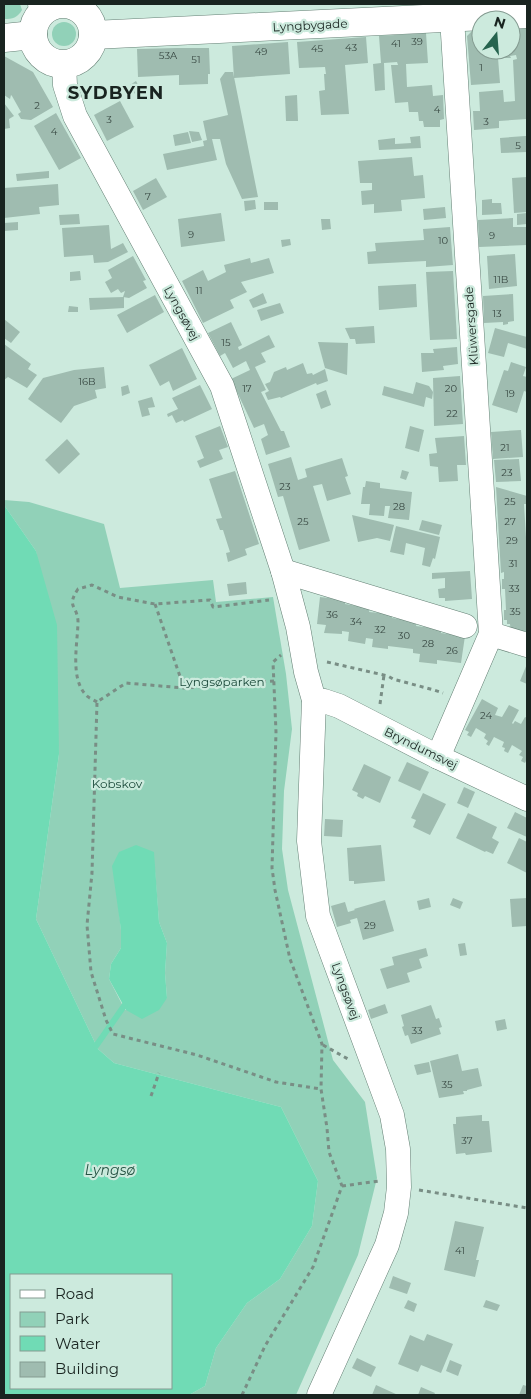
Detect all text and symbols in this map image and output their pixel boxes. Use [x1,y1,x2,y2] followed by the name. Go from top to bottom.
[471,10,521,60] north arrow
[492,12,508,33] text: N
[272,16,348,34] street label: Lyngbygade
[411,35,423,48] house number: 39
[391,37,401,50] house number: 41
[345,41,357,54] house number: 43
[311,42,323,55] house number: 45
[255,45,267,58] house number: 49
[159,49,178,62] house number: 53A
[191,53,201,66] house number: 51
[479,61,483,74] house number: 1
[68,82,164,104] district label: SYDBYEN
[34,99,40,112] house number: 2
[434,103,441,116] house number: 4
[106,113,112,126] house number: 3
[483,115,489,128] house number: 3
[51,125,58,138] house number: 4
[515,139,521,152] house number: 5
[145,190,151,203] house number: 7
[188,228,194,241] house number: 9
[489,229,495,242] house number: 9
[438,234,448,247] house number: 10
[494,273,508,286] house number: 11B
[161,283,203,343] street label: Lyngsøvej
[195,284,203,297] house number: 11
[461,286,481,366] street label: Klüwersgade
[492,307,502,320] house number: 13
[221,336,231,349] house number: 15
[78,375,96,388] house number: 16B
[242,382,252,395] house number: 17
[445,382,458,395] house number: 20
[505,387,515,400] house number: 19
[446,407,458,420] house number: 22
[500,441,510,454] house number: 21
[501,466,513,479] house number: 23
[279,480,291,493] house number: 23
[504,495,516,508] house number: 25
[393,500,405,513] house number: 28
[297,515,309,528] house number: 25
[504,515,516,528] house number: 27
[506,534,518,547] house number: 29
[508,557,518,570] house number: 31
[508,582,520,595] house number: 33
[509,605,521,618] house number: 35
[326,608,338,621] house number: 36
[350,615,363,628] house number: 34
[374,623,386,636] house number: 32
[398,629,411,642] house number: 30
[422,637,434,650] house number: 28
[446,644,458,657] house number: 26
[179,674,265,689] park label: Lyngsøparken
[480,709,492,722] house number: 24
[382,724,460,772] street label: Bryndumsvej
[92,776,143,791] park label: Kobskov
[364,919,376,932] house number: 29
[329,960,363,1022] street label: Lyngsøvej
[411,1024,423,1037] house number: 33
[441,1078,453,1091] house number: 35
[461,1134,473,1147] house number: 37
[85,1161,135,1179] water label: Lyngsø
[455,1244,465,1257] house number: 41
[10,1274,172,1389] legend
[55,1284,94,1303] text: Road
[55,1309,89,1328] text: Park
[55,1334,101,1353] text: Water
[55,1359,119,1378] text: Building

